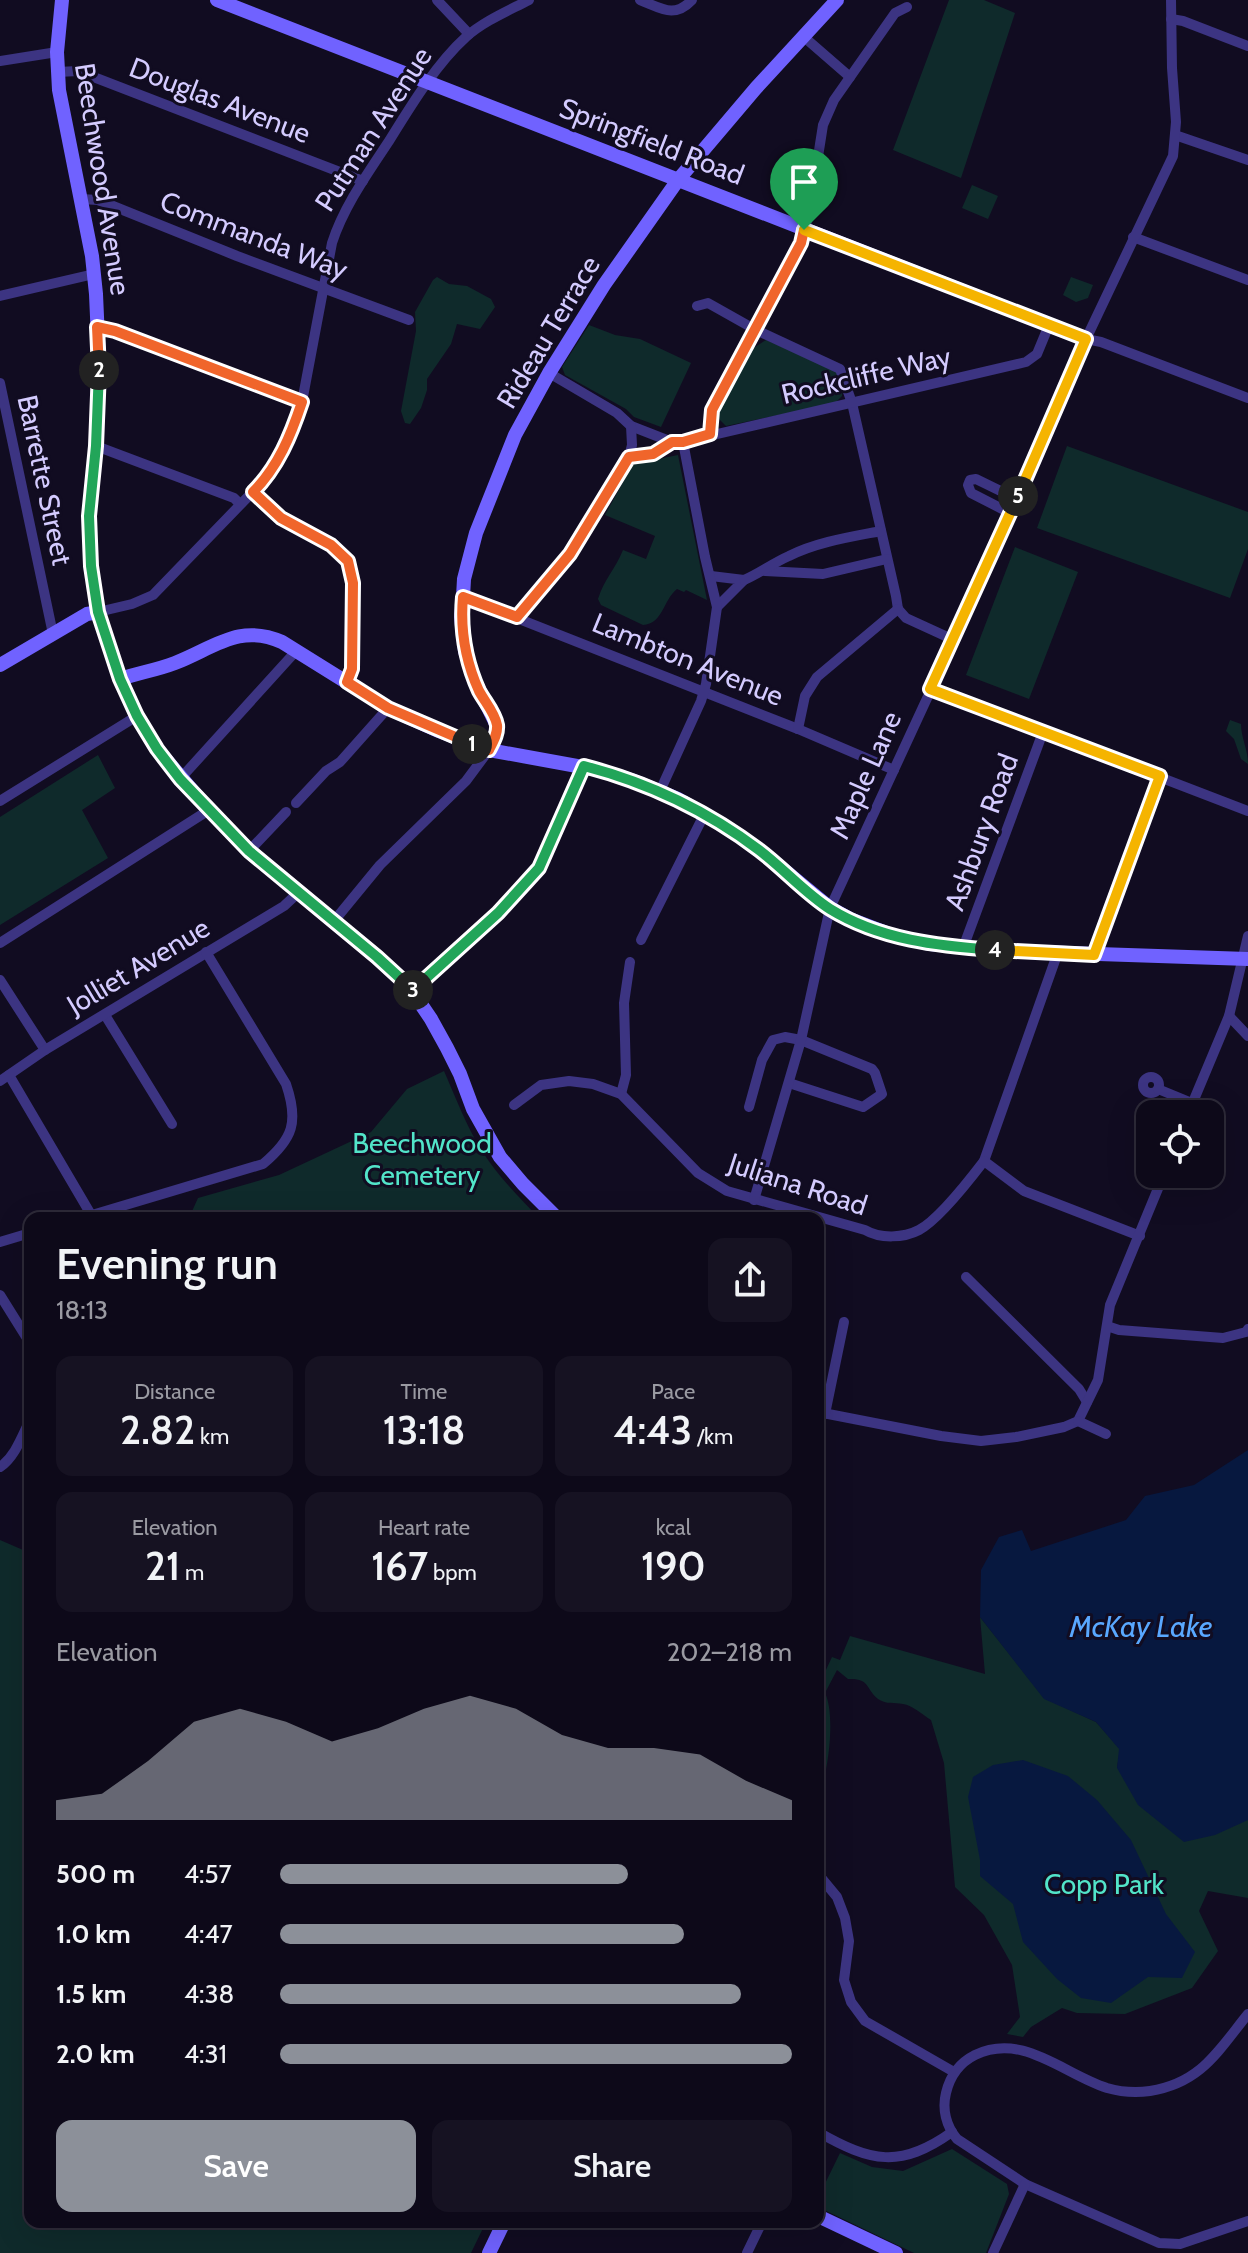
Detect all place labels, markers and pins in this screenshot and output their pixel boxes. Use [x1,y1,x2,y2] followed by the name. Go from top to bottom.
[770,148,838,230] pin
[79,350,119,390] pin: 2
[998,476,1038,516] pin: 5
[452,724,492,764] pin: 1
[975,930,1015,970] pin: 4
[393,970,433,1010] pin: 3

